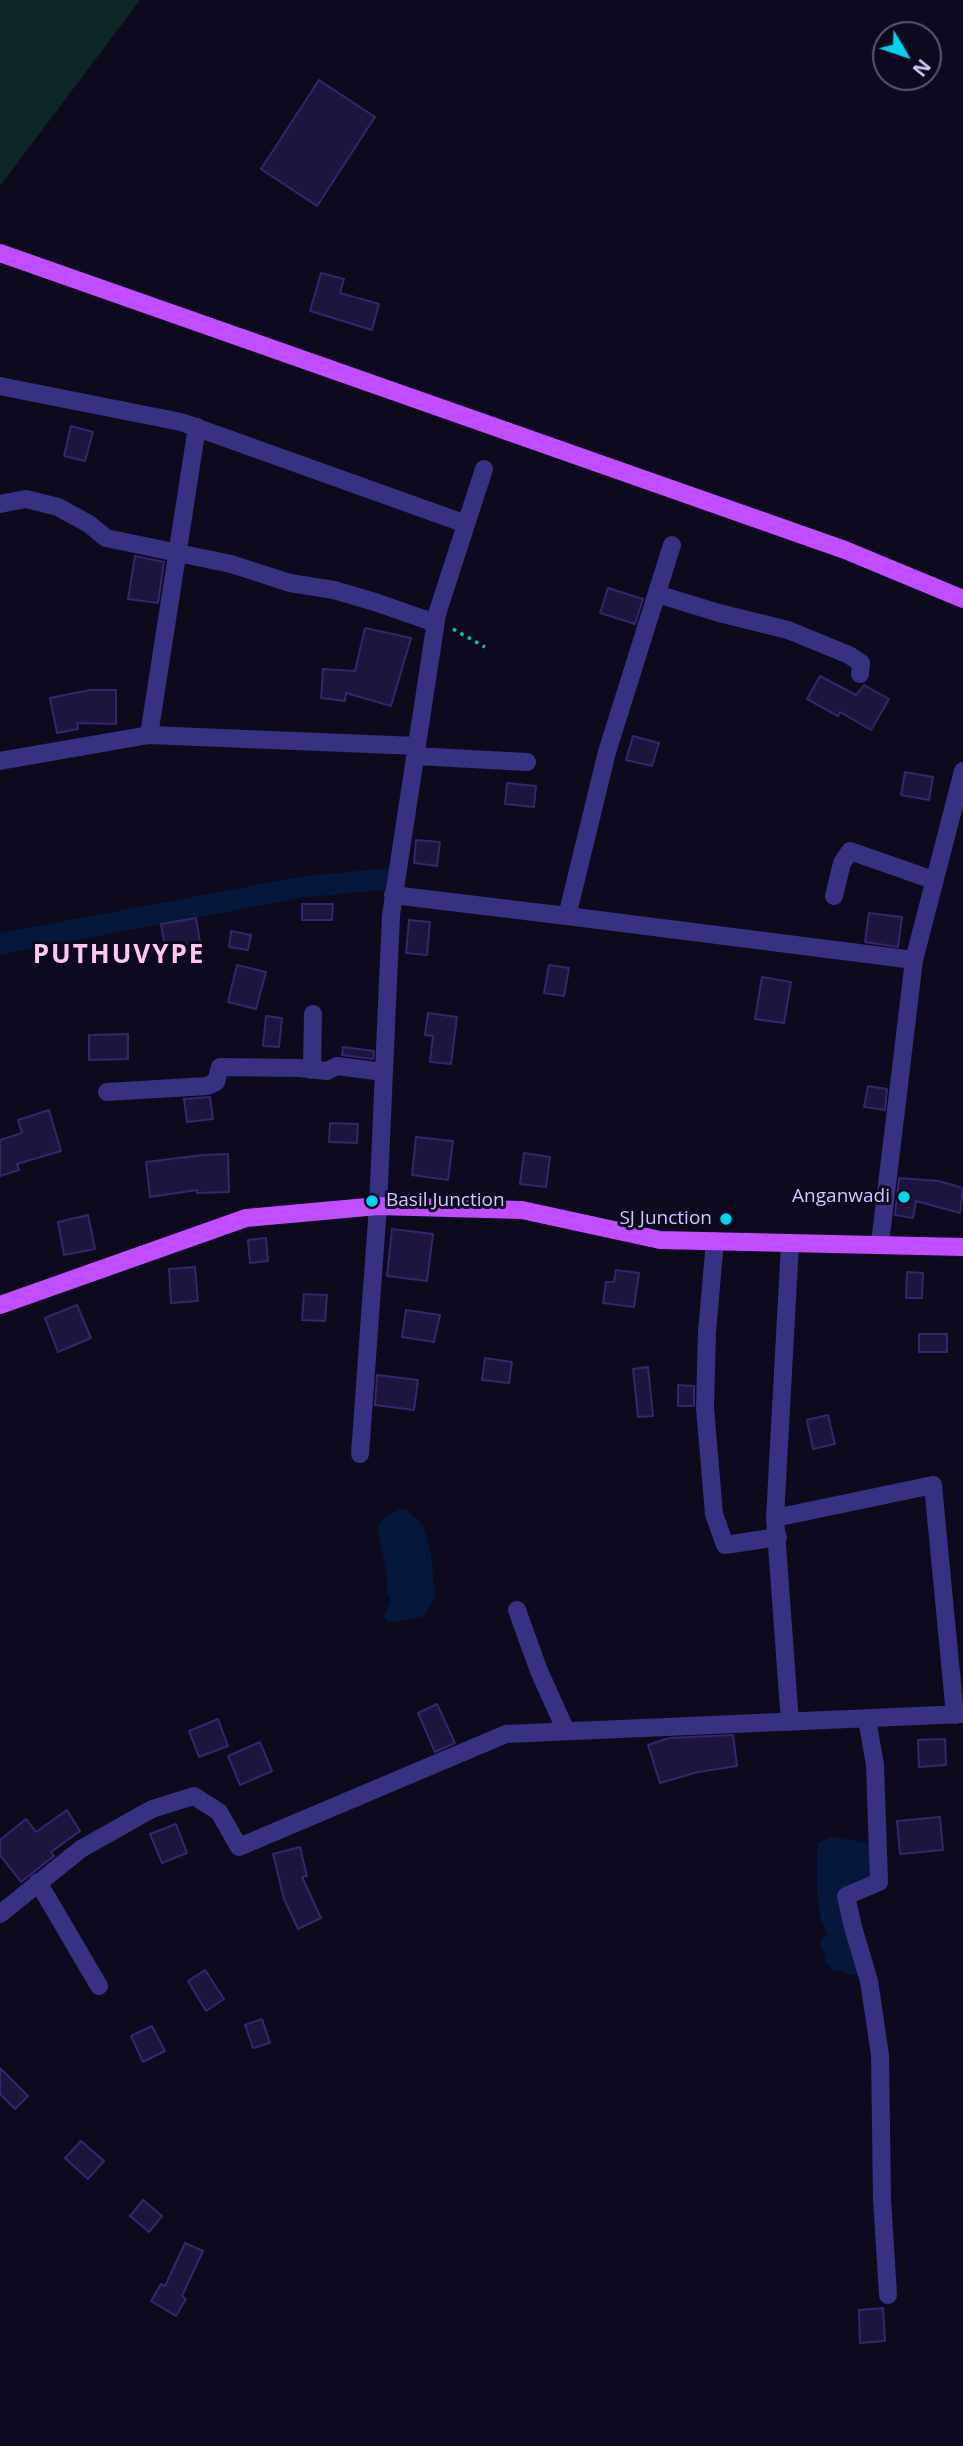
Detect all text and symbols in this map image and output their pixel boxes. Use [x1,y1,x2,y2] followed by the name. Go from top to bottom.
[872,21,942,91] north arrow
[907,54,937,82] text: N
[34,940,204,972] district label: PUTHUVYPE
[792,1186,890,1208] place label: Anganwadi
[896,1189,912,1205] marker: Anganwadi
[386,1190,505,1212] place label: Basil Junction
[364,1193,380,1209] marker: Basil Junction
[619,1208,712,1230] place label: SJ Junction
[718,1211,734,1227] marker: SJ Junction

